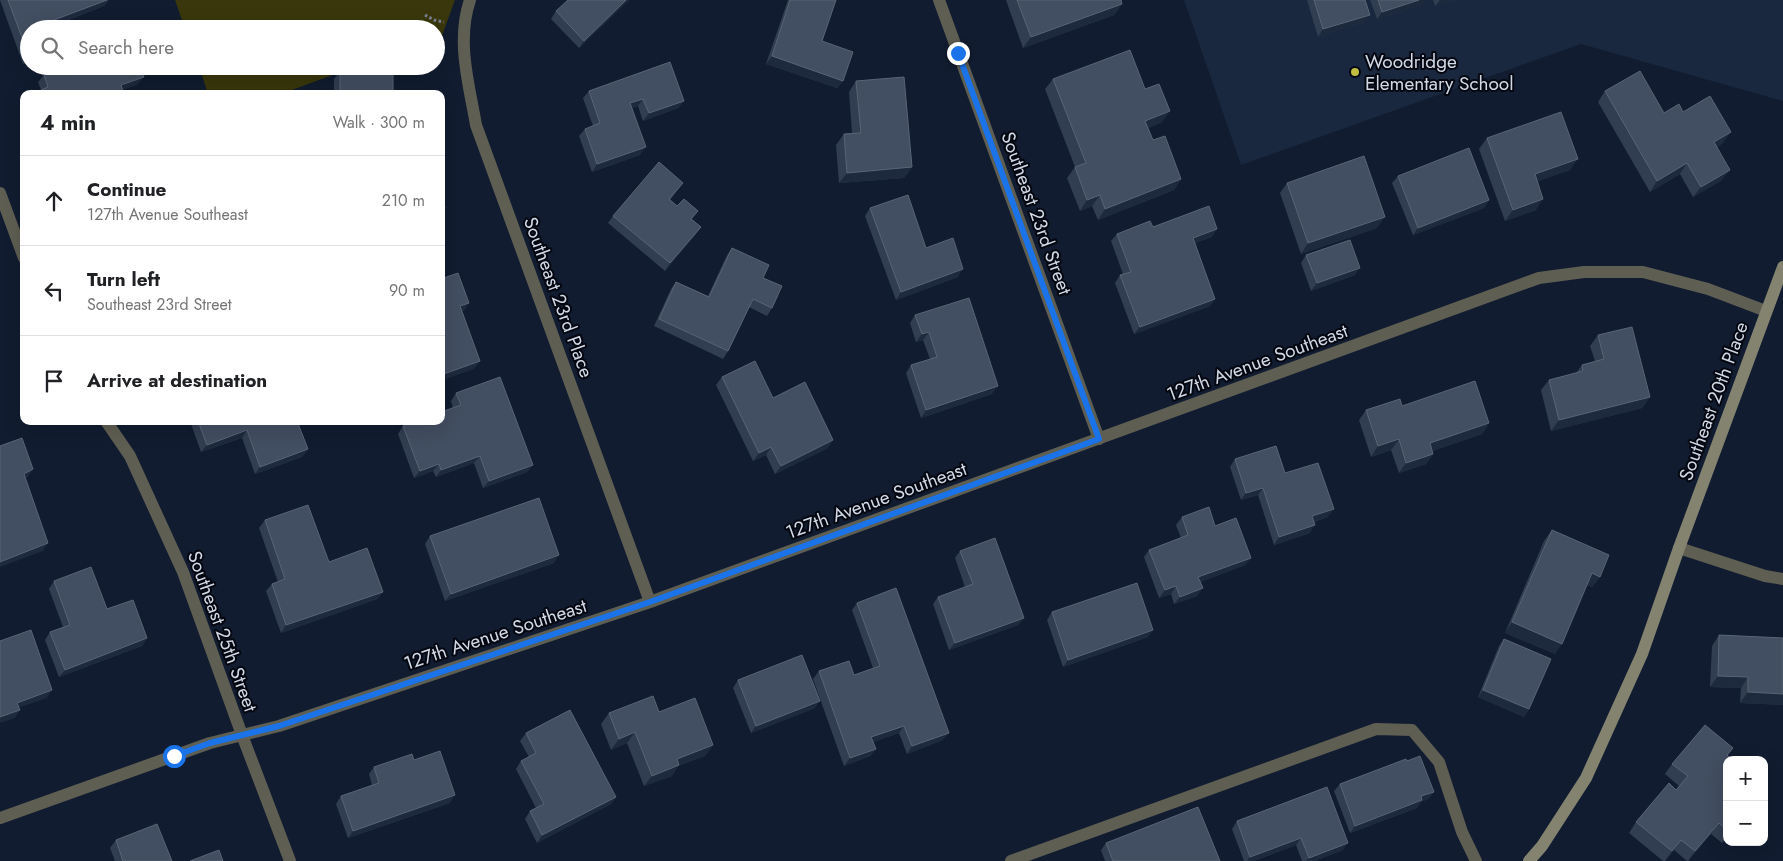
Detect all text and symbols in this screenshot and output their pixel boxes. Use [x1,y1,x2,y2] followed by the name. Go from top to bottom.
[20,20,445,75] search box
[38,34,66,62] icon: search
[78,34,174,61] text: Search here
[947,42,970,65] route end
[1365,48,1514,97] place label: Woodridge Elementary School
[1349,66,1361,78] marker: Woodridge Elementary School
[40,108,96,138] text: 4 min
[333,111,425,134] text: Walk · 300 m
[994,128,1079,299] street label: Southeast 23rd Street
[87,176,166,203] text: Continue
[40,187,68,215] icon: ahead
[382,189,425,212] text: 210 m
[87,203,248,226] text: 127th Avenue Southeast
[517,213,600,381] street label: Southeast 23rd Place
[87,266,160,293] text: Turn left
[40,277,68,305] icon: left
[389,279,425,302] text: 90 m
[87,293,232,316] text: Southeast 23rd Street
[1163,317,1352,408] street label: 127th Avenue Southeast
[1672,318,1755,484] street label: Southeast 20th Place
[40,367,68,395] icon: arrive
[87,367,267,394] text: Arrive at destination
[782,455,971,546] street label: 127th Avenue Southeast
[181,547,264,716] street label: Southeast 25th Street
[400,592,591,677] street label: 127th Avenue Southeast
[163,745,186,768] route start
[1723,756,1768,846] map controls
[1723,756,1768,801] button: +
[1723,801,1768,846] button: −

